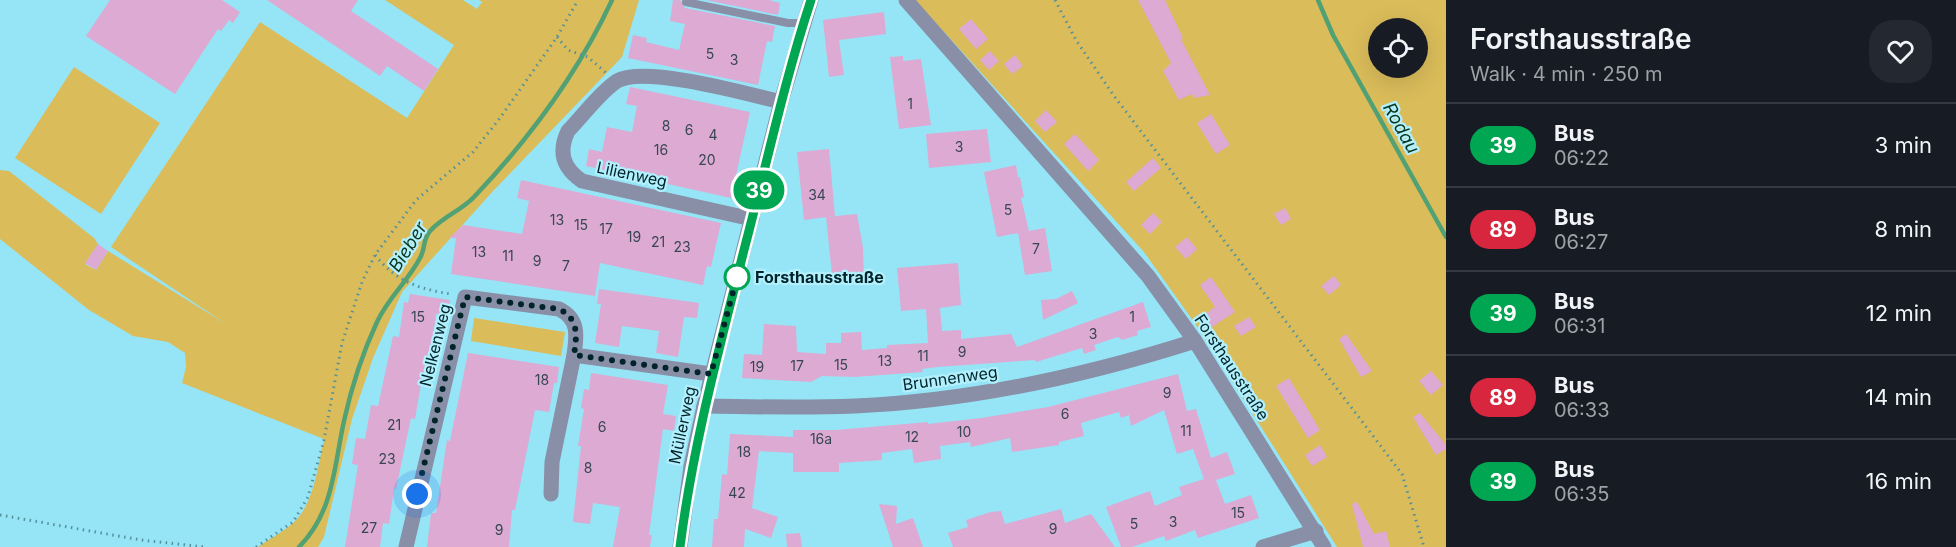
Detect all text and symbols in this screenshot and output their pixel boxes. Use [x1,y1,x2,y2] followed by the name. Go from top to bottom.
[1368,18,1428,78] map controls
[1368,18,1428,78] button: locate
[1869,20,1932,83] button: heart
[1470,22,1692,56] text: Forsthausstraße
[706,45,714,62] house number: 5
[730,51,738,68] house number: 3
[1470,62,1663,86] text: Walk · 4 min · 250 m
[907,95,913,112] house number: 1
[1379,99,1424,157] water label: Rodau
[662,117,670,134] house number: 8
[1554,120,1595,146] text: Bus
[685,121,693,138] house number: 6
[708,126,718,143] house number: 4
[1875,132,1932,158] text: 3 min
[1489,133,1517,158] text: 39
[955,138,963,155] house number: 3
[654,141,668,158] house number: 16
[1554,146,1609,170] text: 06:22
[698,151,716,168] house number: 20
[595,157,669,191] street label: Lilienweg
[732,170,786,210] line badge: 39
[745,178,773,203] text: 39
[808,186,826,203] house number: 34
[1004,201,1012,218] house number: 5
[1554,204,1595,230] text: Bus
[550,211,564,228] house number: 13
[574,216,588,233] house number: 15
[1875,216,1932,242] text: 8 min
[384,217,432,275] water label: Bieber
[1489,217,1517,242] text: 89
[599,220,613,237] house number: 17
[627,228,641,245] house number: 19
[1554,230,1608,254] text: 06:27
[651,233,665,250] house number: 21
[673,238,691,255] house number: 23
[1032,240,1040,257] house number: 7
[472,243,486,260] house number: 13
[502,247,514,264] house number: 11
[533,252,541,269] house number: 9
[562,257,570,274] house number: 7
[724,264,750,290] marker: Forsthausstraße
[755,267,884,287] place label: Forsthausstraße
[1554,288,1595,314] text: Bus
[1866,300,1932,326] text: 12 min
[1489,301,1517,326] text: 39
[415,302,455,388] street label: Nelkenweg
[411,308,425,325] house number: 15
[1129,308,1135,325] house number: 1
[1190,310,1274,424] street label: Forsthausstraße
[1554,314,1605,338] text: 06:31
[1089,325,1097,342] house number: 3
[958,343,966,360] house number: 9
[917,347,929,364] house number: 11
[878,352,892,369] house number: 13
[834,356,848,373] house number: 15
[790,357,804,374] house number: 17
[750,358,764,375] house number: 19
[901,361,999,395] street label: Brunnenweg
[535,371,549,388] house number: 18
[1554,372,1595,398] text: Bus
[664,384,700,466] street label: Müllerweg
[1163,384,1171,401] house number: 9
[1865,384,1932,410] text: 14 min
[1489,385,1517,410] text: 89
[1554,398,1610,422] text: 06:33
[1061,405,1069,422] house number: 6
[387,416,401,433] house number: 21
[598,418,606,435] house number: 6
[1180,422,1192,439] house number: 11
[957,423,971,440] house number: 10
[905,428,919,445] house number: 12
[810,430,832,447] house number: 16a
[737,443,751,460] house number: 18
[378,450,396,467] house number: 23
[1554,456,1595,482] text: Bus
[584,459,592,476] house number: 8
[1866,468,1932,494] text: 16 min
[1489,469,1517,494] text: 39
[402,479,432,509] your location
[1554,482,1609,506] text: 06:35
[728,484,746,501] house number: 42
[1231,504,1245,521] house number: 15
[1169,513,1177,530] house number: 3
[1130,515,1138,532] house number: 5
[361,519,377,536] house number: 27
[1049,520,1057,537] house number: 9
[495,521,503,538] house number: 9

